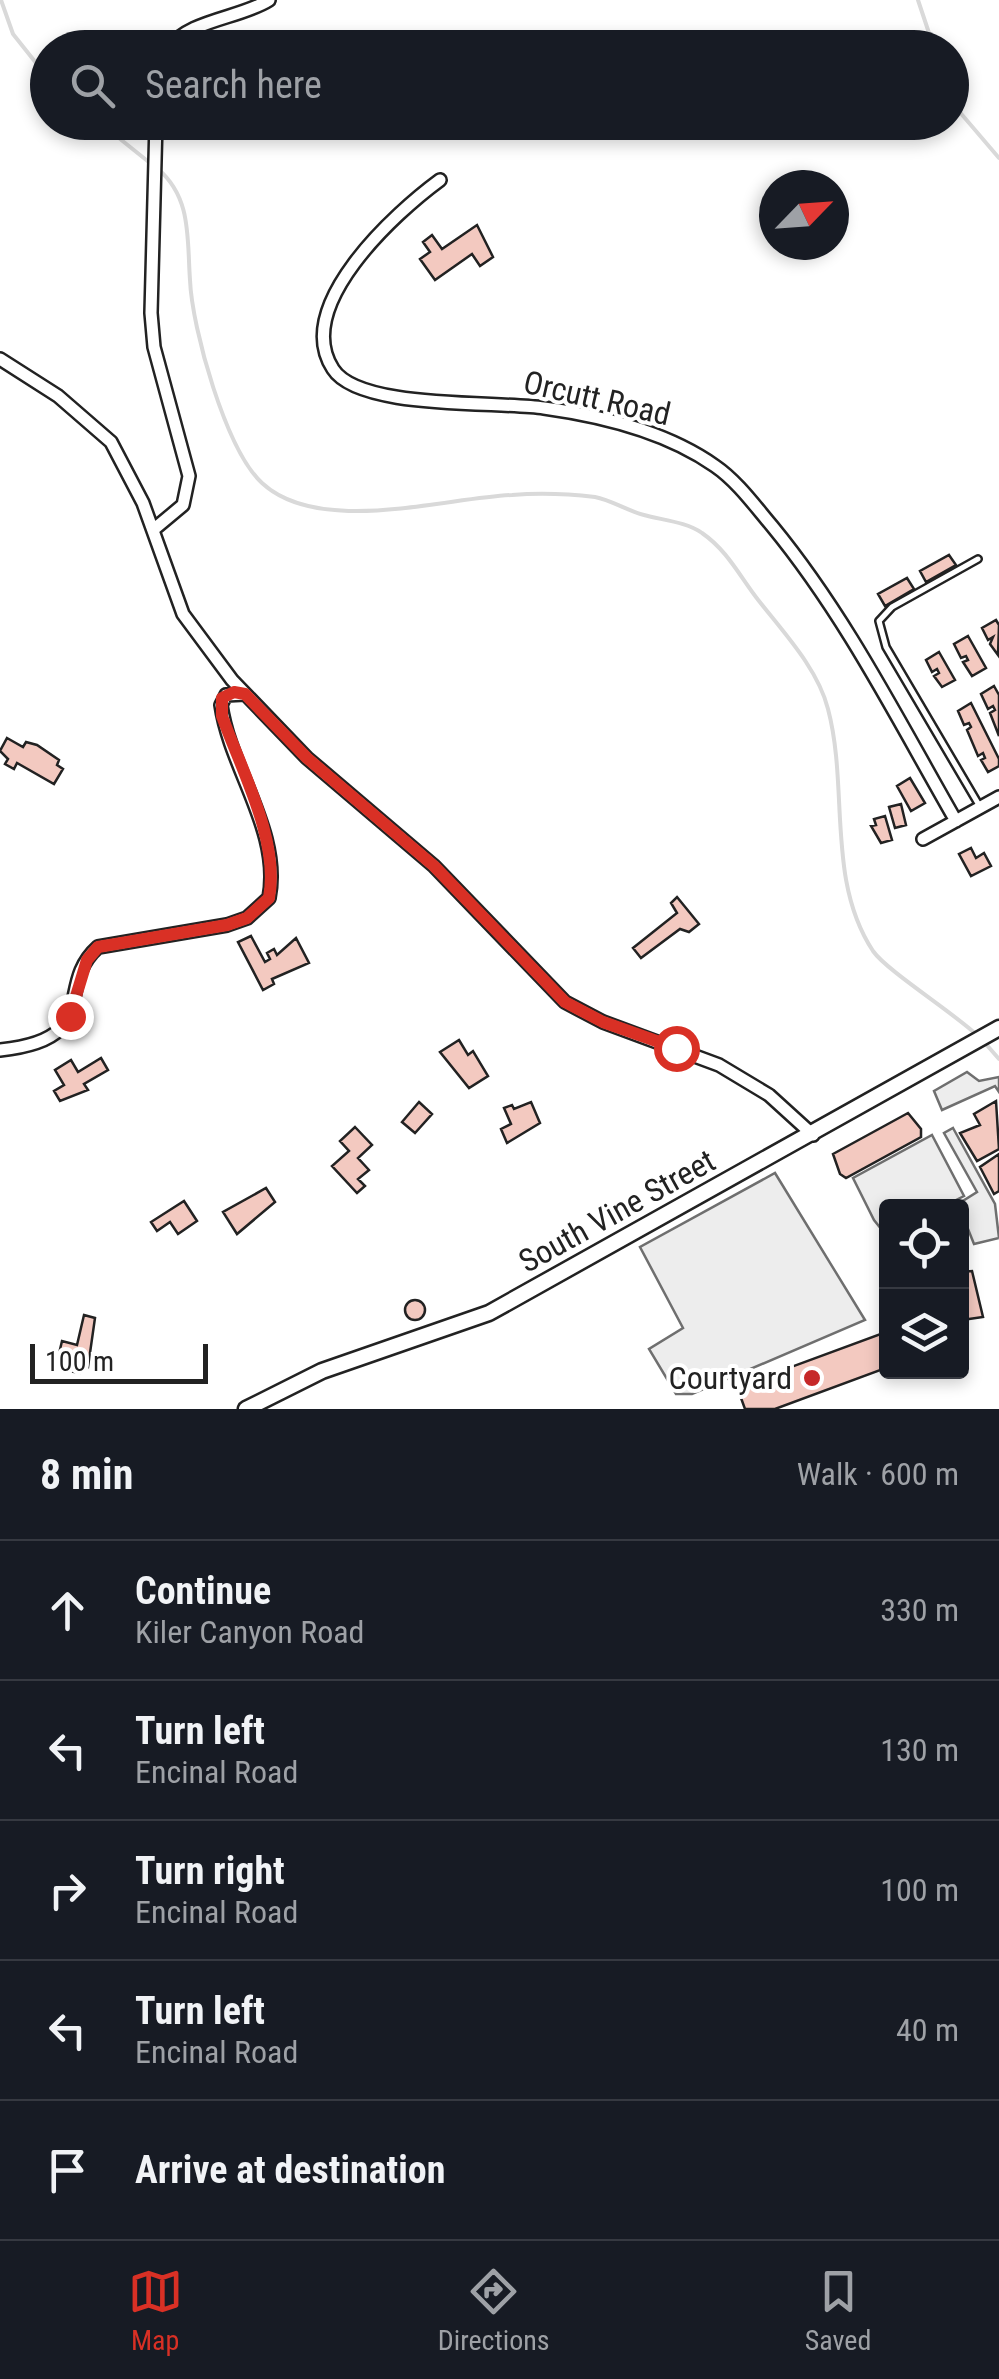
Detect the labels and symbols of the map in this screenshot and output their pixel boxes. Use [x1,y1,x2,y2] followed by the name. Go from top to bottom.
[759,170,849,260] north arrow
[520,363,674,433] street label: Orcutt Road
[48,994,94,1040] route end
[654,1026,700,1072] route start
[512,1141,722,1281] street label: South Vine Street
[30,1339,208,1384] scale bar
[669,1359,792,1397] place label: Courtyard
[801,1367,823,1389] marker: Courtyard

